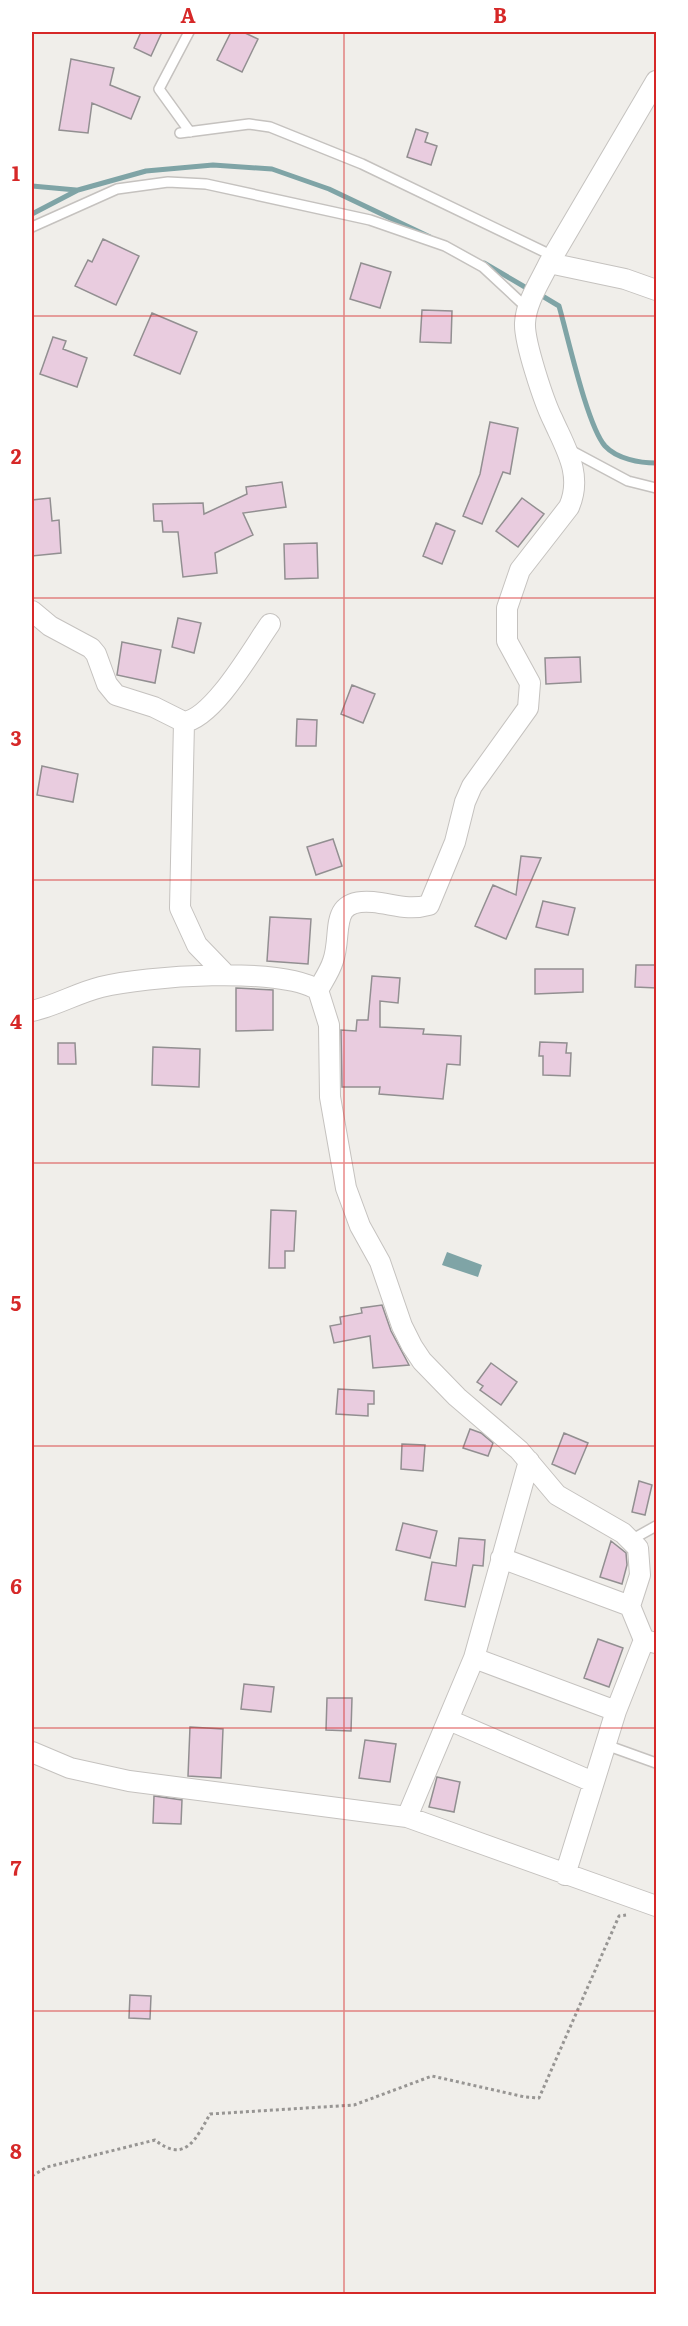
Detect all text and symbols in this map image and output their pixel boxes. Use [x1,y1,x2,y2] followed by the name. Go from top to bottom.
[180,0,196,29] text: A
[493,0,507,29] text: B
[12,157,20,187] text: 1
[11,440,22,470] text: 2
[10,722,22,752] text: 3
[10,1005,22,1035] text: 4
[11,1287,22,1317] text: 5
[10,1570,22,1600] text: 6
[11,1852,22,1882] text: 7
[10,2135,22,2165] text: 8

